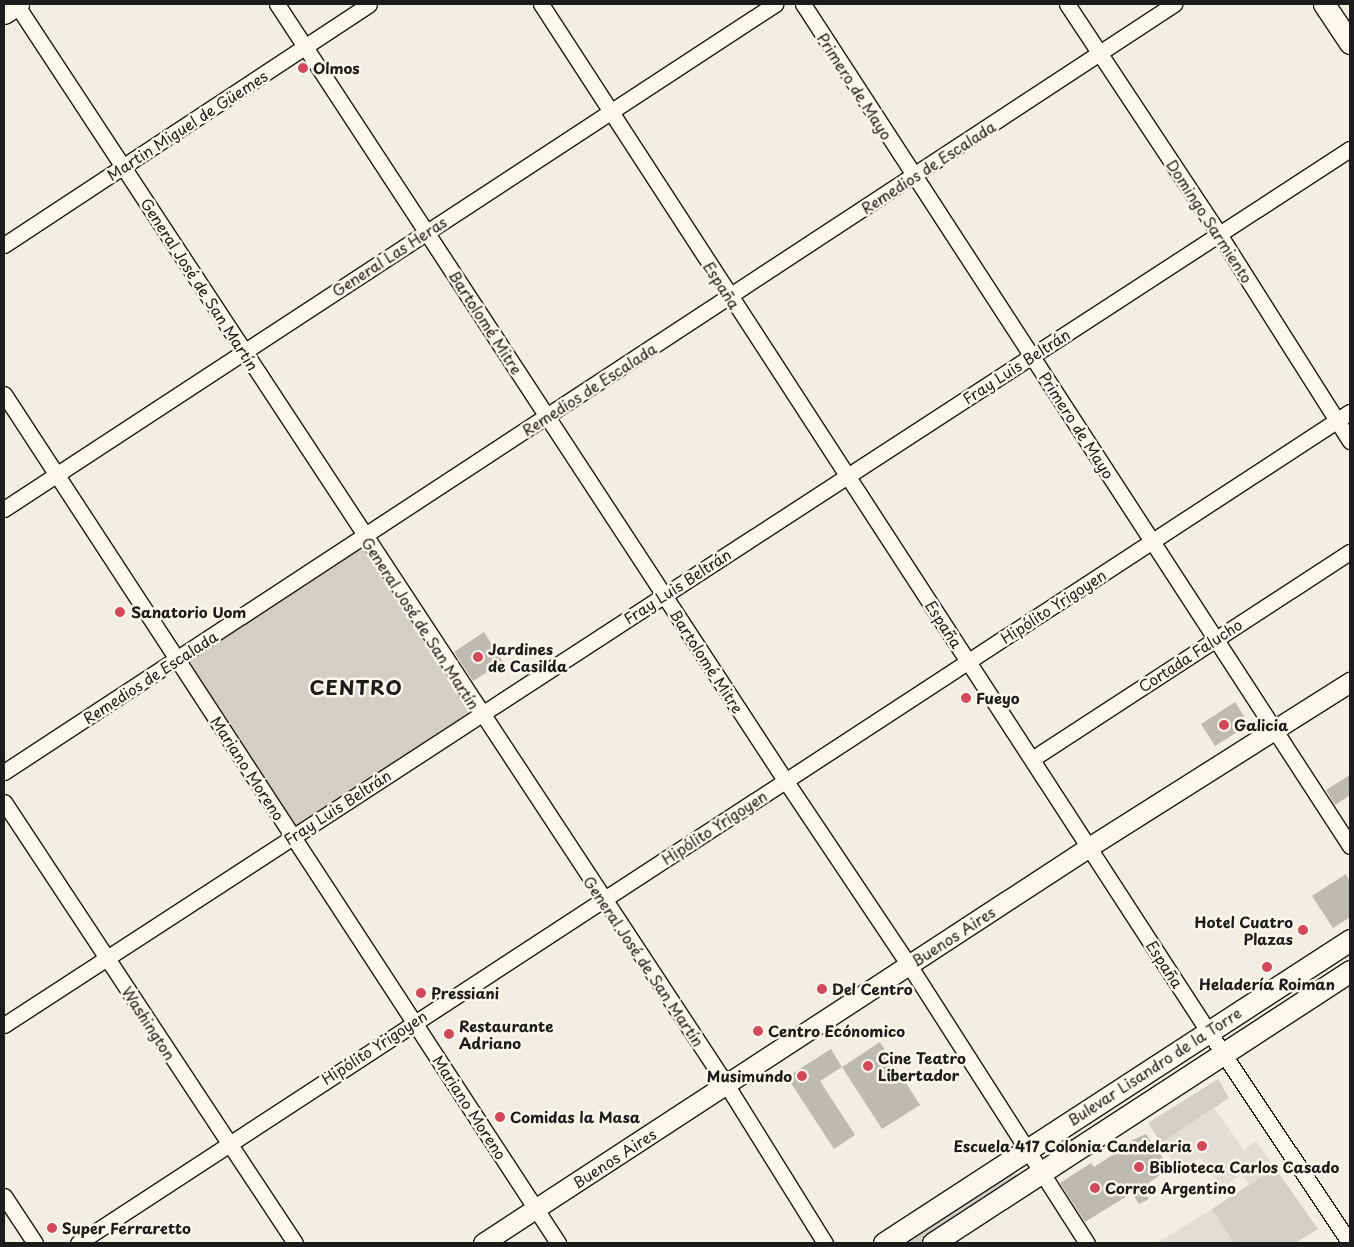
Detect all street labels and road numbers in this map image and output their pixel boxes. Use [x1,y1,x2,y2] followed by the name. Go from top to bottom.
[814,29,896,143] street label: Primero de Mayo
[103,66,271,184] street label: Martin Miguel de Güemes
[857,117,999,217] street label: Remedios de Escalada
[1163,156,1257,286] street label: Domingo Sarmiento
[137,194,263,374] street label: General José de San Martín
[328,212,450,300] street label: General Las Heras
[700,258,744,312] street label: España
[446,267,526,377] street label: Bartolomé Mitre
[959,325,1073,407] street label: Fray Luis Beltrán
[518,339,660,439] street label: Remedios de Escalada
[1036,368,1118,482] street label: Primero de Mayo
[358,533,484,713] street label: General José de San Martín
[620,545,734,627] street label: Fray Luis Beltrán
[997,565,1109,647] street label: Hipólito Yrigoyen
[922,597,966,651] street label: España
[667,606,747,716] street label: Bartolomé Mitre
[1135,615,1245,695] street label: Cortada Falucho
[79,627,221,727] street label: Remedios de Escalada
[208,713,288,823] street label: Mariano Moreno
[280,766,394,848] street label: Fray Luis Beltrán
[658,786,770,868] street label: Hipólito Yrigoyen
[580,872,708,1050] street label: General José de San Martín
[908,903,998,969] street label: Buenos Aires
[1143,937,1187,991] street label: España
[119,983,179,1063] street label: Washington
[1064,1003,1244,1129] street label: Bulevar Lisandro de la Torre
[318,1006,430,1088] street label: Hipólito Yrigoyen
[430,1052,510,1162] street label: Mariano Moreno
[569,1125,659,1191] street label: Buenos Aires

